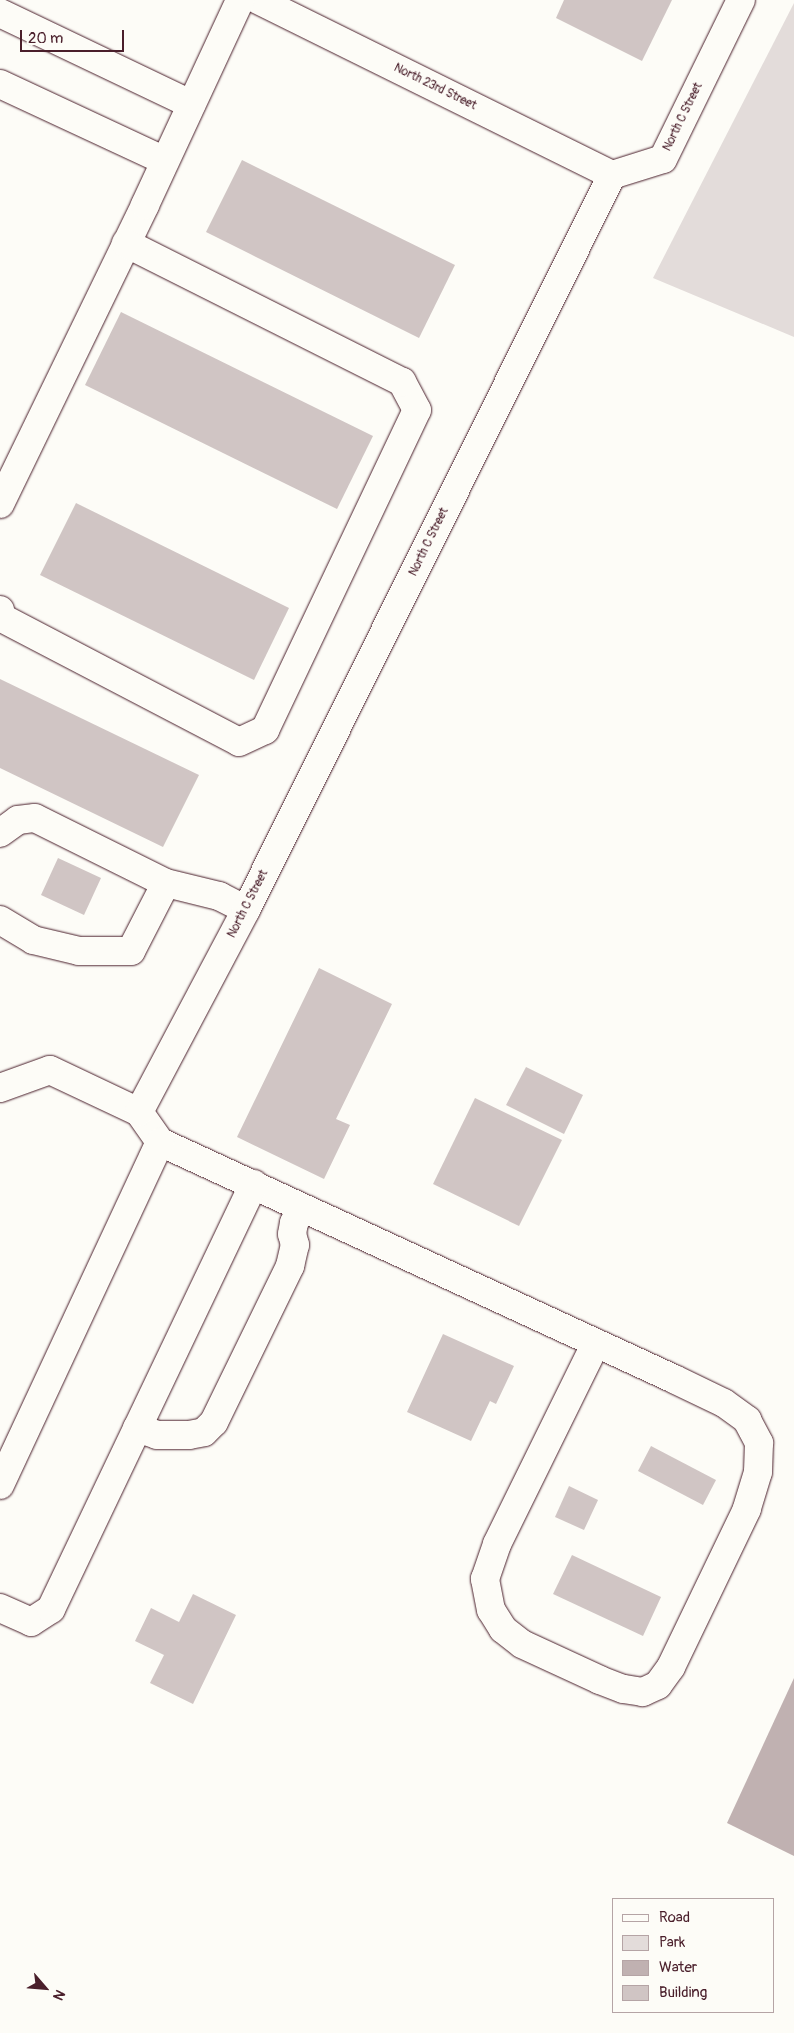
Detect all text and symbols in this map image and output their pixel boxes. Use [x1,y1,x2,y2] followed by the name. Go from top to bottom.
[22,20,126,52] scale bar
[28,29,63,48] text: 20 m
[391,61,479,113] street label: North 23rd Street
[660,80,706,154] street label: North C Street
[406,505,452,579] street label: North C Street
[225,868,271,940] street label: North C Street
[612,1898,774,2013] legend
[659,1908,690,1927] text: Road
[659,1933,685,1952] text: Park
[659,1958,697,1977] text: Water
[20,1963,70,2013] north arrow
[659,1983,707,2002] text: Building
[49,1987,69,2003] text: N

